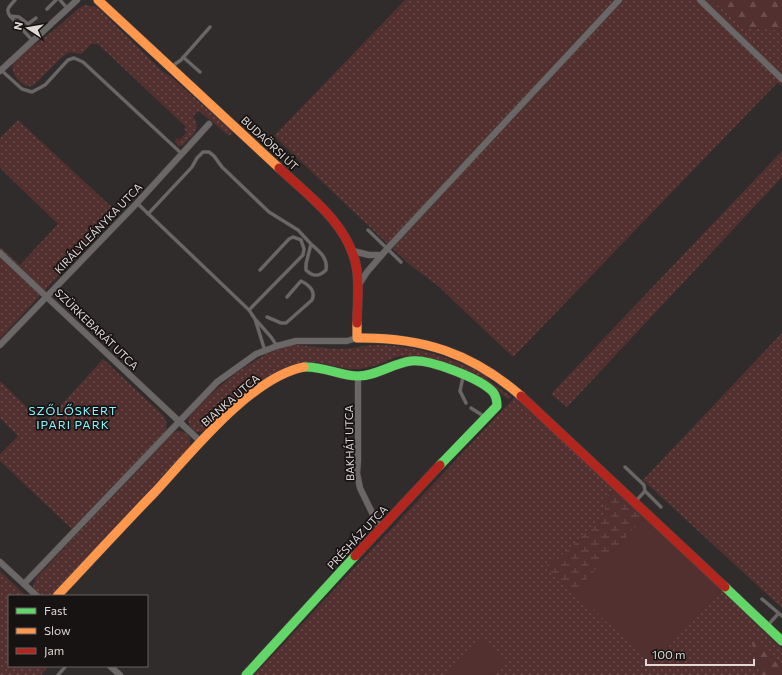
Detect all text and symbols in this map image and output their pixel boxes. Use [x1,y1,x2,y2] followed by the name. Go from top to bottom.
[8,8,48,48] north arrow
[11,20,25,31] text: N
[239,113,302,173] street label: BUDAÖRSI ÚT
[51,179,145,276] street label: KIRÁLYLEÁNYKA UTCA
[53,285,142,372] street label: SZÜRKEBARÁT UTCA
[198,371,262,429] street label: BIANKA UTCA
[29,403,117,431] district label: SZŐLŐSKERT IPARI PARK
[341,405,356,481] street label: BAKHÁT UTCA
[323,501,390,572] street label: PRÉSHÁZ UTCA
[8,595,148,667] legend
[44,603,67,617] text: Fast
[44,623,71,637] text: Slow
[646,641,754,667] scale bar
[44,643,64,658] text: Jam
[652,647,686,661] text: 100 m

